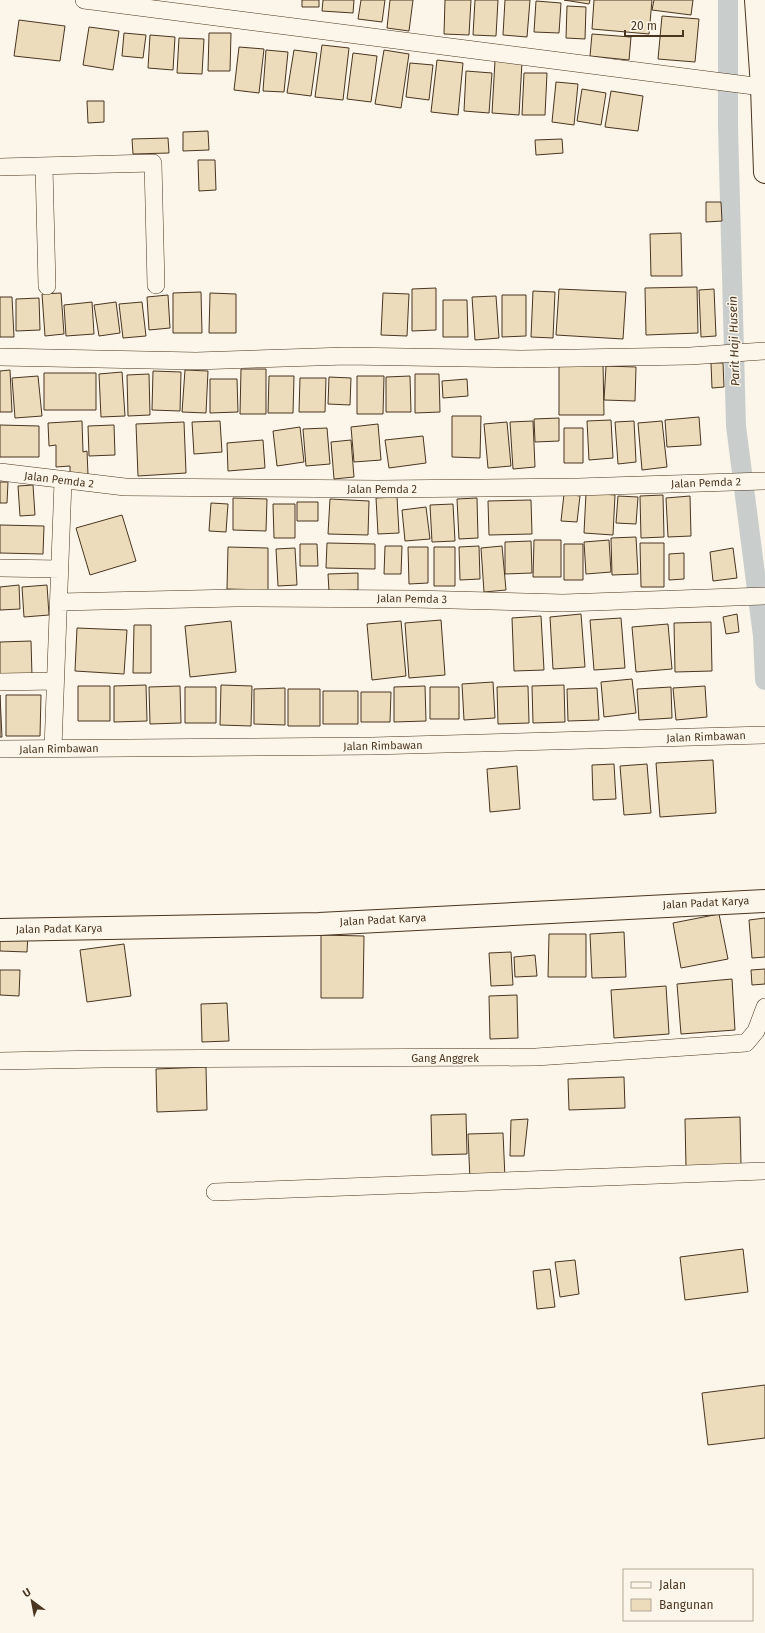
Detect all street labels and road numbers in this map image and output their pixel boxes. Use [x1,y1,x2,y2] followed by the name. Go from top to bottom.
[23,469,95,491] street label: Jalan Pemda 2
[671,475,741,491] street label: Jalan Pemda 2
[347,483,417,496] street label: Jalan Pemda 2
[377,592,447,606] street label: Jalan Pemda 3
[666,729,746,745] street label: Jalan Rimbawan
[343,739,423,753] street label: Jalan Rimbawan
[19,742,99,756] street label: Jalan Rimbawan
[662,894,750,912] street label: Jalan Padat Karya
[339,911,427,929] street label: Jalan Padat Karya
[15,922,103,936] street label: Jalan Padat Karya
[411,1052,479,1065] street label: Gang Anggrek

